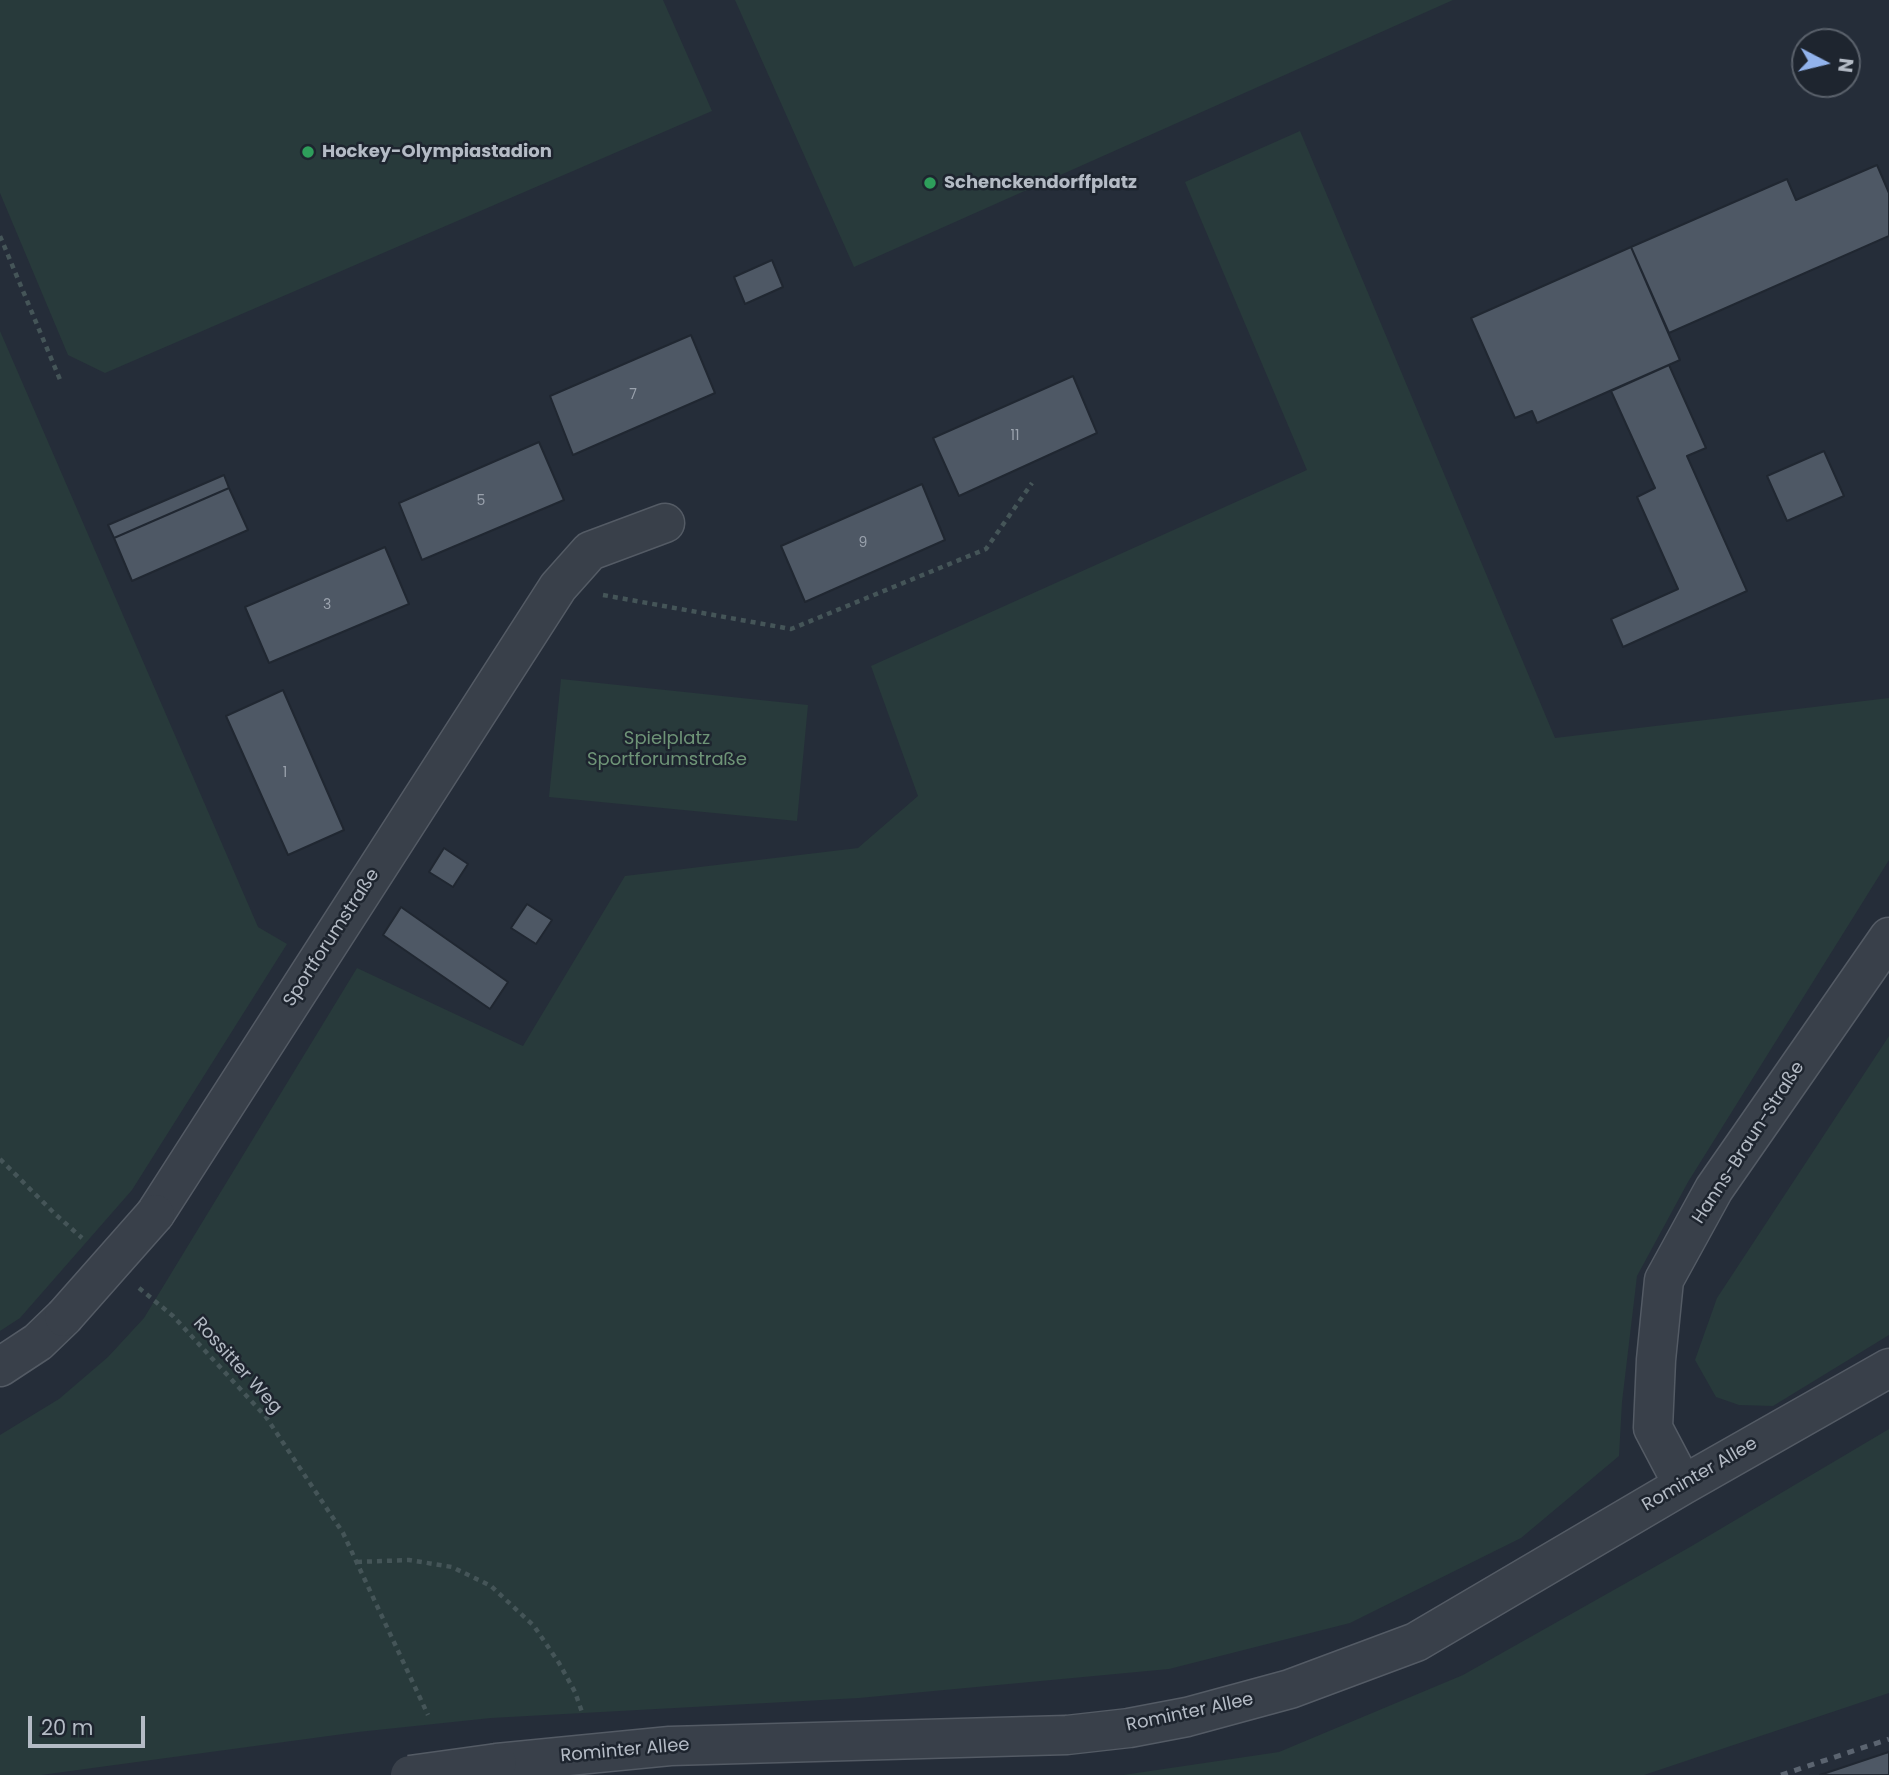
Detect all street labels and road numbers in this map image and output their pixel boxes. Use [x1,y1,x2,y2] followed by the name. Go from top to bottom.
[279,865,385,1011] street label: Sportforumstraße
[1688,1058,1810,1228] street label: Hanns-Braun-Straße
[188,1313,286,1419] street label: Rossitter Weg
[1639,1433,1761,1517] street label: Rominter Allee
[1124,1689,1256,1737] street label: Rominter Allee
[560,1735,690,1767] street label: Rominter Allee

